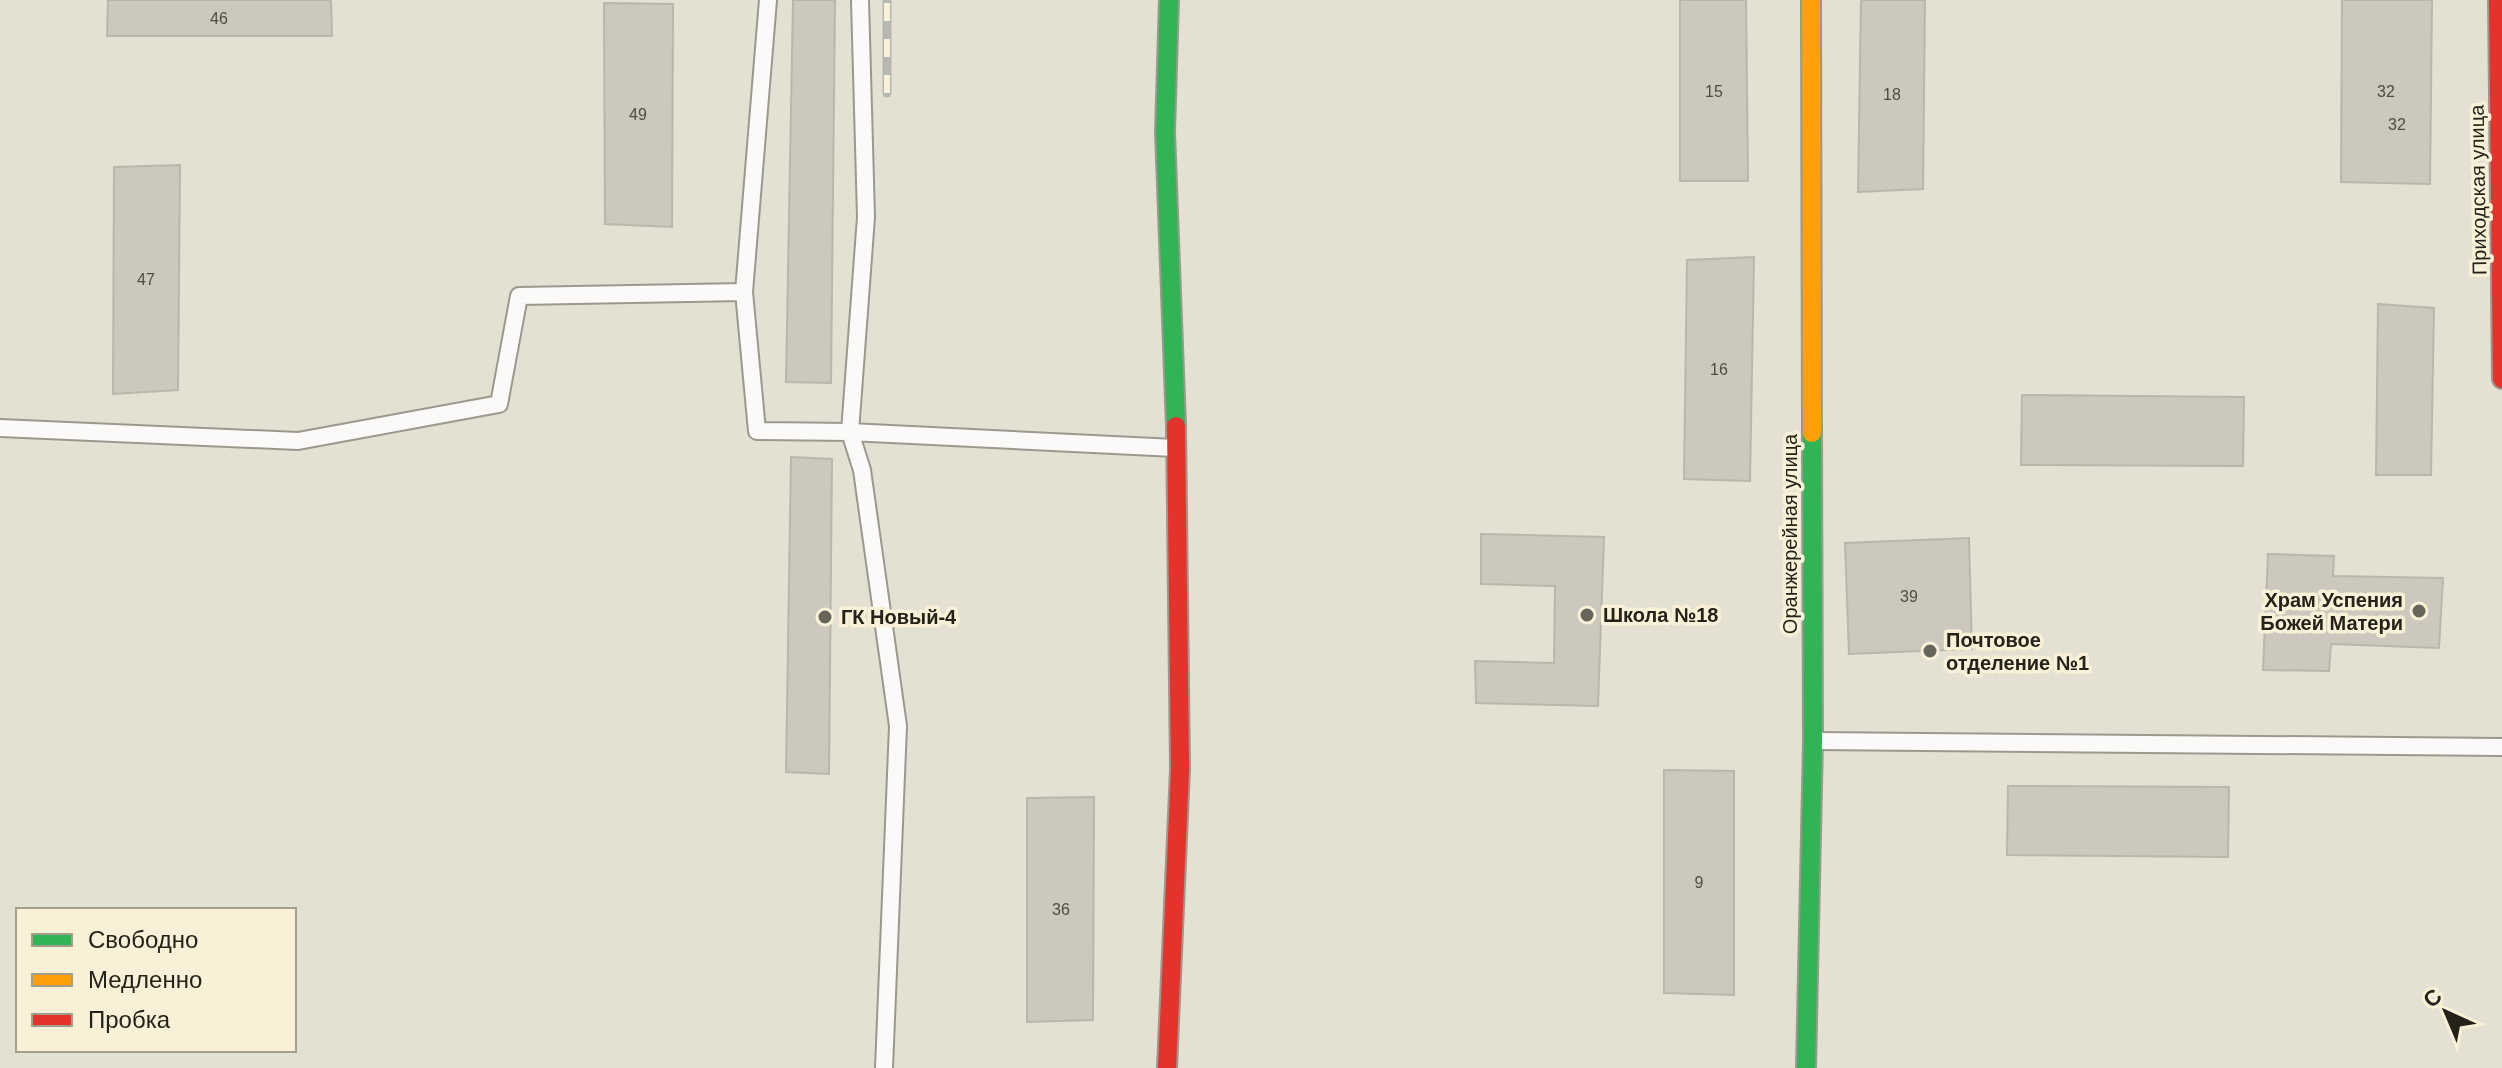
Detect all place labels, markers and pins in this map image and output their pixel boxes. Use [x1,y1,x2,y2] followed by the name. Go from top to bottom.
[2260,589,2403,634] place label: Храм Успения Божей Матери
[2410,602,2428,620] marker: Храм Успения Божей Матери
[1603,604,1719,626] place label: Школа №18
[841,606,957,628] place label: ГК Новый-4
[1578,606,1596,624] marker: Школа №18
[816,608,834,626] marker: ГК Новый-4
[1946,629,2089,674] place label: Почтовое отделение №1
[1921,642,1939,660] marker: Почтовое отделение №1

